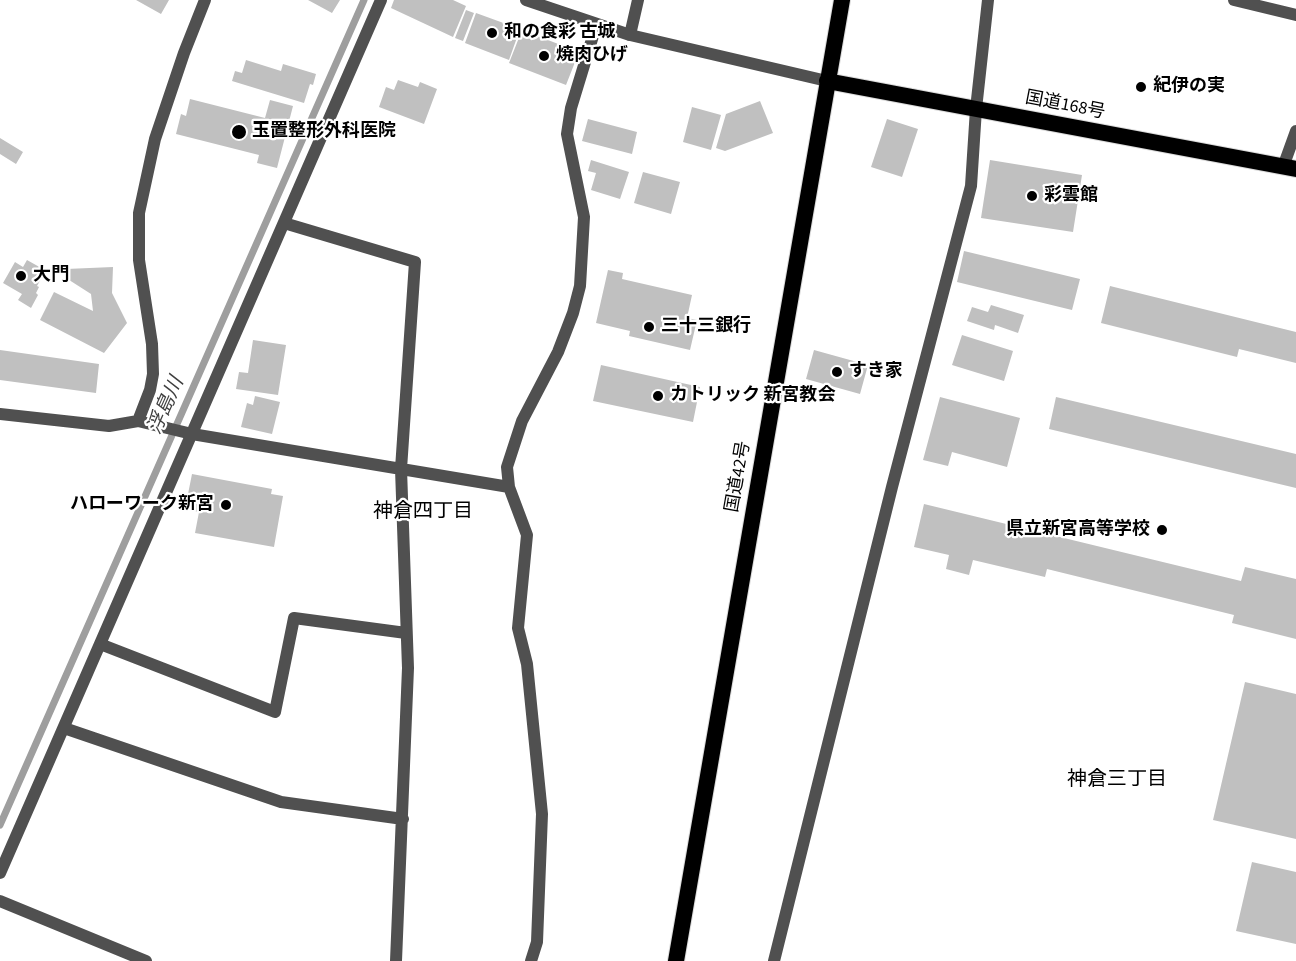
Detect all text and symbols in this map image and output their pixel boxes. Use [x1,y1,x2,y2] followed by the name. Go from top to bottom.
[504,22,616,44] place label: 和の食彩 古城
[485,26,499,40] marker: 和の食彩 古城
[556,45,628,67] place label: 焼肉ひげ
[537,49,551,63] marker: 焼肉ひげ
[1153,76,1225,98] place label: 紀伊の実
[1134,80,1148,94] marker: 紀伊の実
[1023,88,1107,124] street label: 国道168号
[252,121,396,143] place label: 玉置整形外科医院
[230,123,248,141] marker: 玉置整形外科医院
[1044,185,1098,207] place label: 彩雲館
[1025,189,1039,203] marker: 彩雲館
[33,265,69,287] place label: 大門
[14,269,28,283] marker: 大門
[661,316,751,338] place label: 三十三銀行
[642,320,656,334] marker: 三十三銀行
[849,361,903,383] place label: すき家
[830,365,844,379] marker: すき家
[144,374,190,438] water label: 浮島川
[670,385,836,407] place label: カトリック 新宮教会
[651,389,665,403] marker: カトリック 新宮教会
[722,440,756,514] street label: 国道42号
[70,494,214,516] place label: ハローワーク新宮
[219,498,233,512] marker: ハローワーク新宮
[373,501,473,525] district label: 神倉四丁目
[1006,519,1150,541] place label: 県立新宮高等学校
[1155,523,1169,537] marker: 県立新宮高等学校
[1067,769,1167,793] district label: 神倉三丁目

